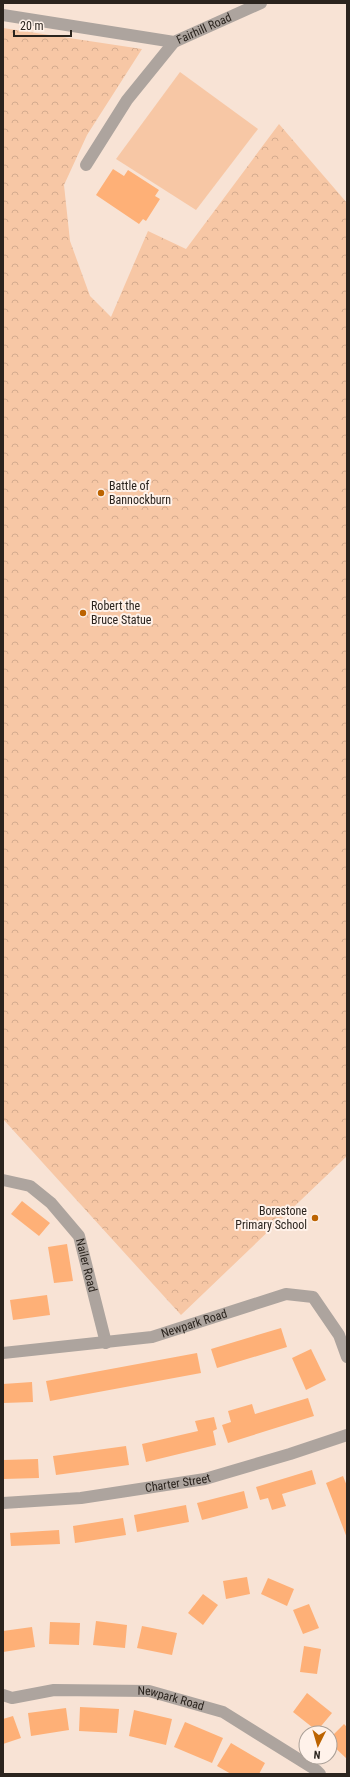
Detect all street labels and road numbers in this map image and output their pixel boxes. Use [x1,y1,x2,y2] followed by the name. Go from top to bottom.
[174,10,234,47] street label: Fairhill Road
[73,1237,100,1293] street label: Nailer Road
[159,1306,229,1341] street label: Newpark Road
[144,1471,213,1495] street label: Charter Street
[137,1684,206,1713] street label: Newpark Road

